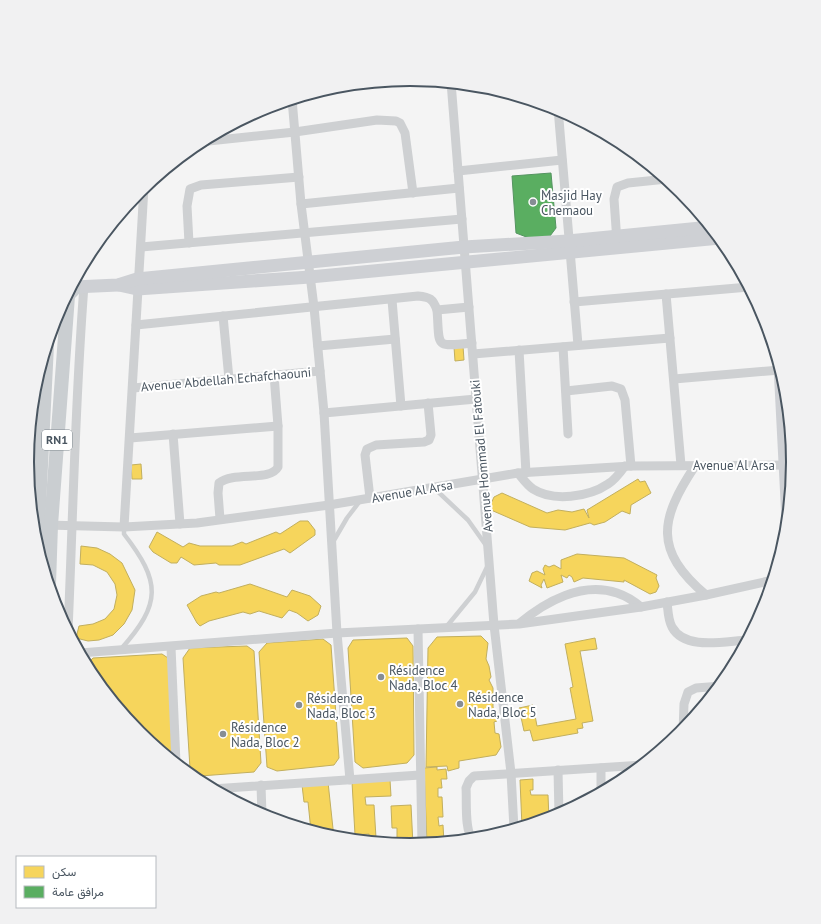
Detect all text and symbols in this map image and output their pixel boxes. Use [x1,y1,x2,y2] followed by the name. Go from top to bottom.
[541,187,602,219] place label: Masjid Hay Chemaou
[528,197,538,207] marker: Masjid Hay Chemaou
[140,364,312,395] street label: Avenue Abdellah Echafchaouni
[466,379,497,533] street label: Avenue Hommad El Fatouki
[42,430,72,450] road number: RN1
[693,457,775,474] street label: Avenue Al Arsa
[370,476,454,507] street label: Avenue Al Arsa
[389,662,457,694] place label: Résidence Nada, Bloc 4
[376,672,386,682] marker: Résidence Nada, Bloc 4
[468,689,536,721] place label: Résidence Nada, Bloc 5
[307,690,375,722] place label: Résidence Nada, Bloc 3
[455,699,465,709] marker: Résidence Nada, Bloc 5
[294,700,304,710] marker: Résidence Nada, Bloc 3
[231,719,299,751] place label: Résidence Nada, Bloc 2
[218,729,228,739] marker: Résidence Nada, Bloc 2
[16,856,156,908] legend
[52,864,76,880] text: سكن
[52,884,104,900] text: مرافق عامة

